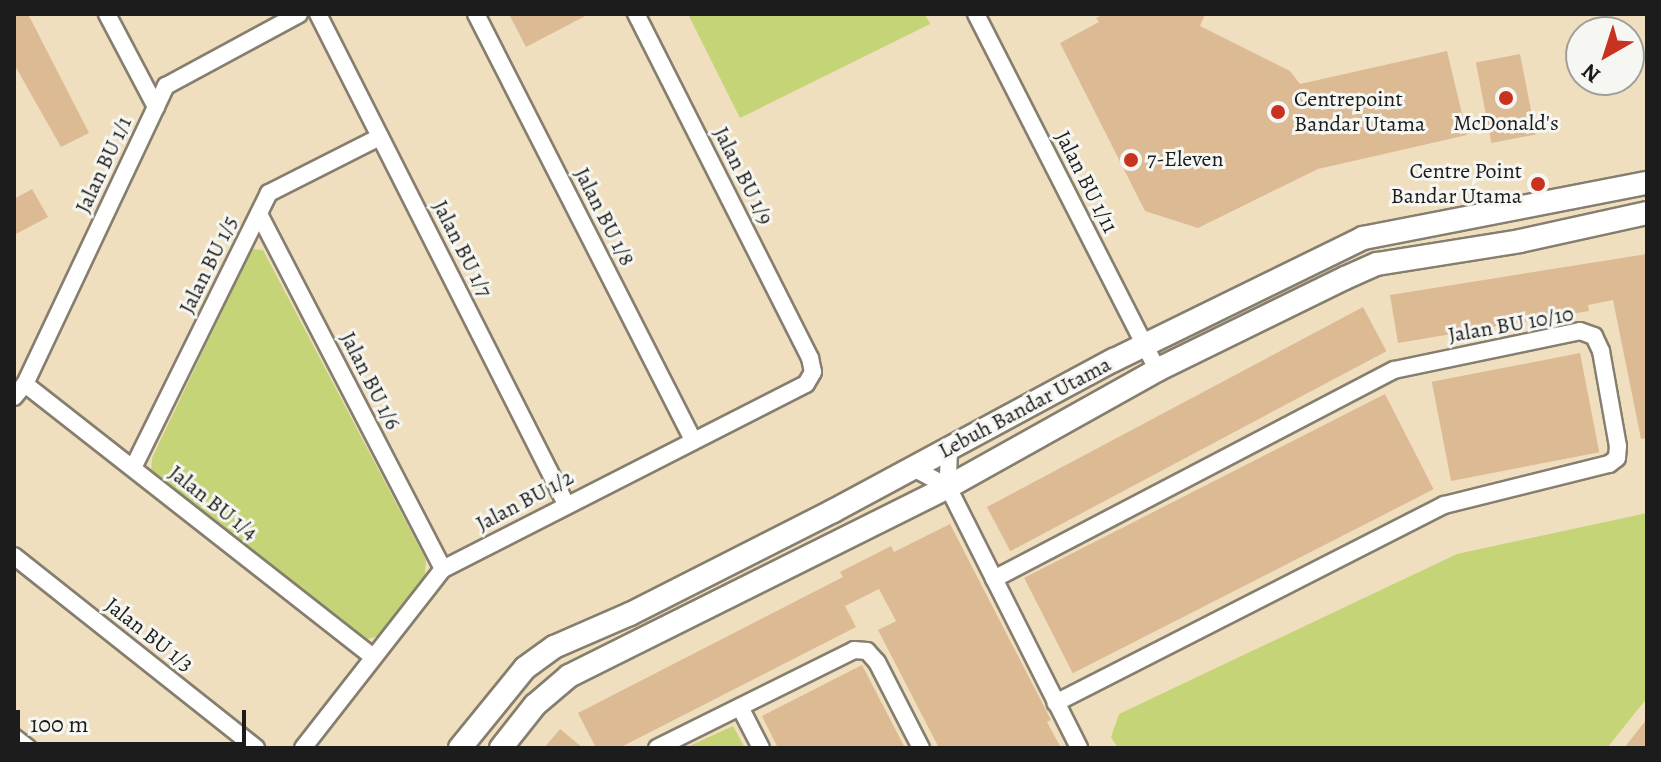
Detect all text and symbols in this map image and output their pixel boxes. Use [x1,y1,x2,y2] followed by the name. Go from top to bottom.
[1565,16,1645,96] north arrow
[1575,56,1607,90] text: N
[1294,86,1425,138] place label: Centrepoint Bandar Utama
[1497,89,1515,107] marker: McDonald's
[1269,103,1287,121] marker: Centrepoint Bandar Utama
[1453,111,1559,137] place label: McDonald's
[70,112,138,218] street label: Jalan BU 1/1
[707,123,779,229] street label: Jalan BU 1/9
[1049,127,1123,237] street label: Jalan BU 1/11
[1147,147,1224,173] place label: 7-Eleven
[1122,151,1140,169] marker: 7-Eleven
[1391,158,1522,210] place label: Centre Point Bandar Utama
[568,163,640,271] street label: Jalan BU 1/8
[1529,175,1547,193] marker: Centre Point Bandar Utama
[426,196,498,302] street label: Jalan BU 1/7
[174,212,244,318] street label: Jalan BU 1/5
[1446,301,1576,349] street label: Jalan BU 10/10
[334,328,406,434] street label: Jalan BU 1/6
[934,351,1116,465] street label: Lebuh Bandar Utama
[163,460,263,546] street label: Jalan BU 1/4
[472,464,578,538] street label: Jalan BU 1/2
[99,592,199,678] street label: Jalan BU 1/3
[20,694,250,744] scale bar
[30,708,89,740] text: 100 m

